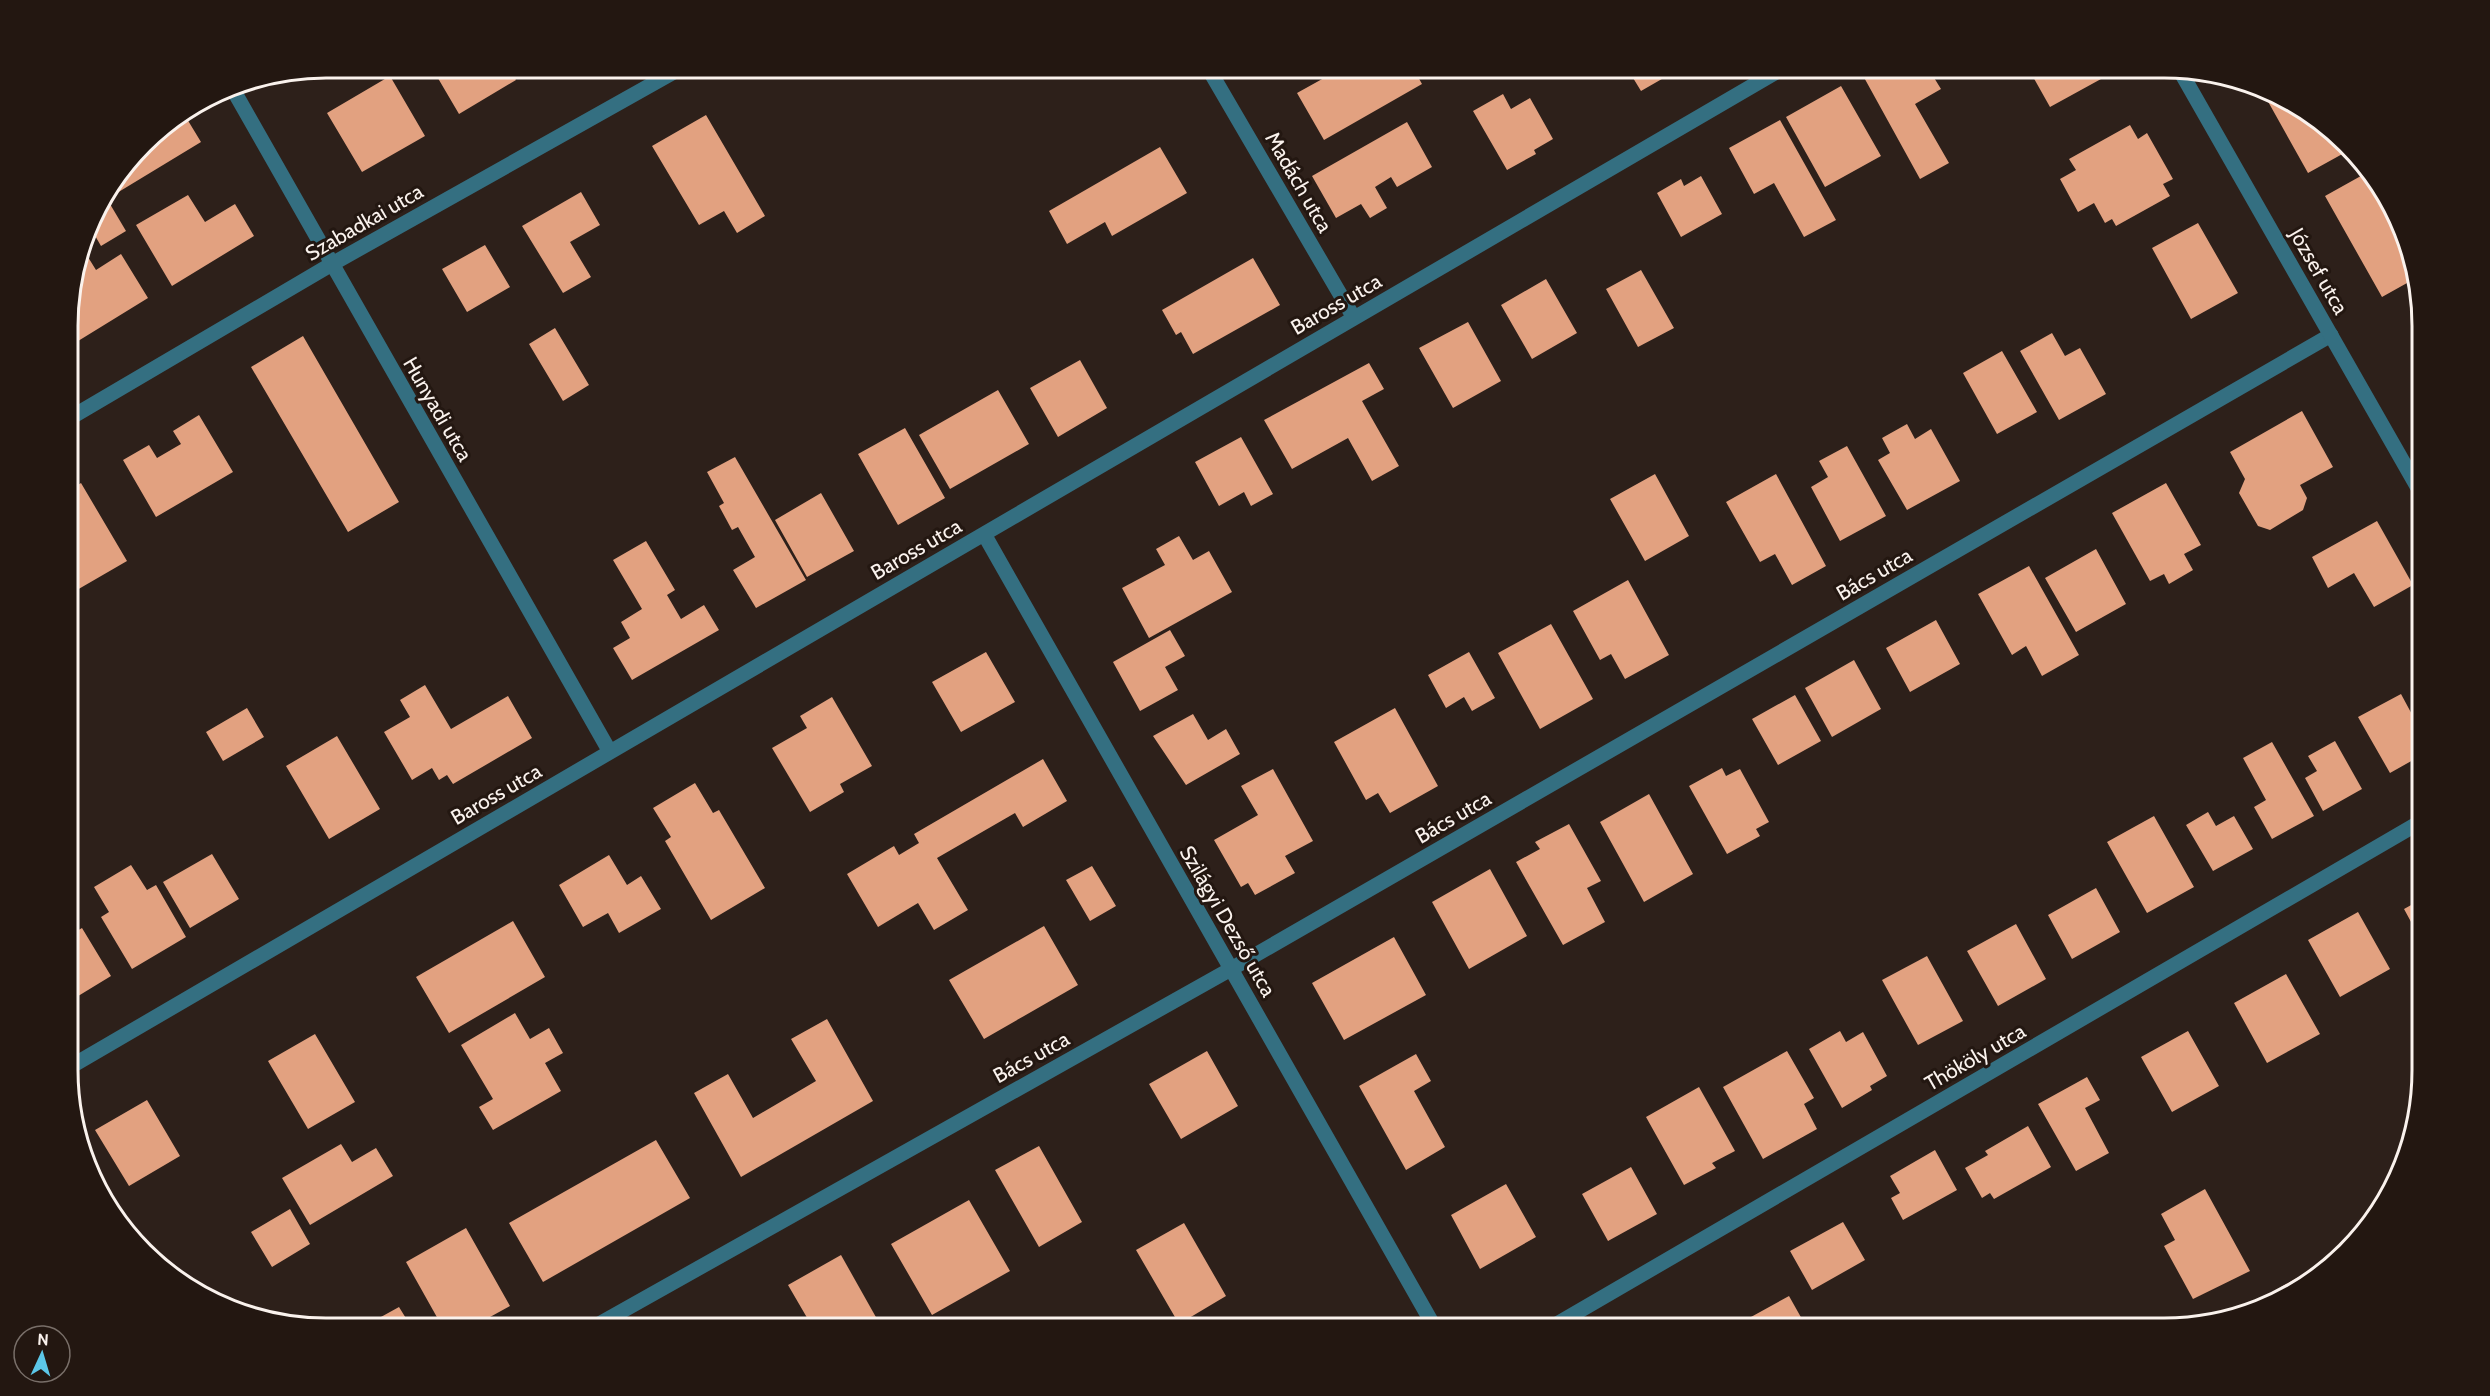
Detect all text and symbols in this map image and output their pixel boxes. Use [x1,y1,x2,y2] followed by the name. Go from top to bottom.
[1260,127,1338,237] street label: Madách utca
[301,178,427,266] street label: Szabadkai utca
[2284,223,2354,318] street label: József utca
[1286,268,1386,340] street label: Baross utca
[398,353,478,465] street label: Hunyadi utca
[866,513,966,585] street label: Baross utca
[1832,542,1916,606] street label: Bács utca
[446,758,546,830] street label: Baross utca
[1411,785,1495,849] street label: Bács utca
[1175,841,1281,1001] street label: Szilágyi Dezső utca
[1920,1018,2030,1096] street label: Thököly utca
[989,1026,1073,1088] street label: Bács utca
[12,1324,72,1384] north arrow
[37,1330,49,1349] text: N

